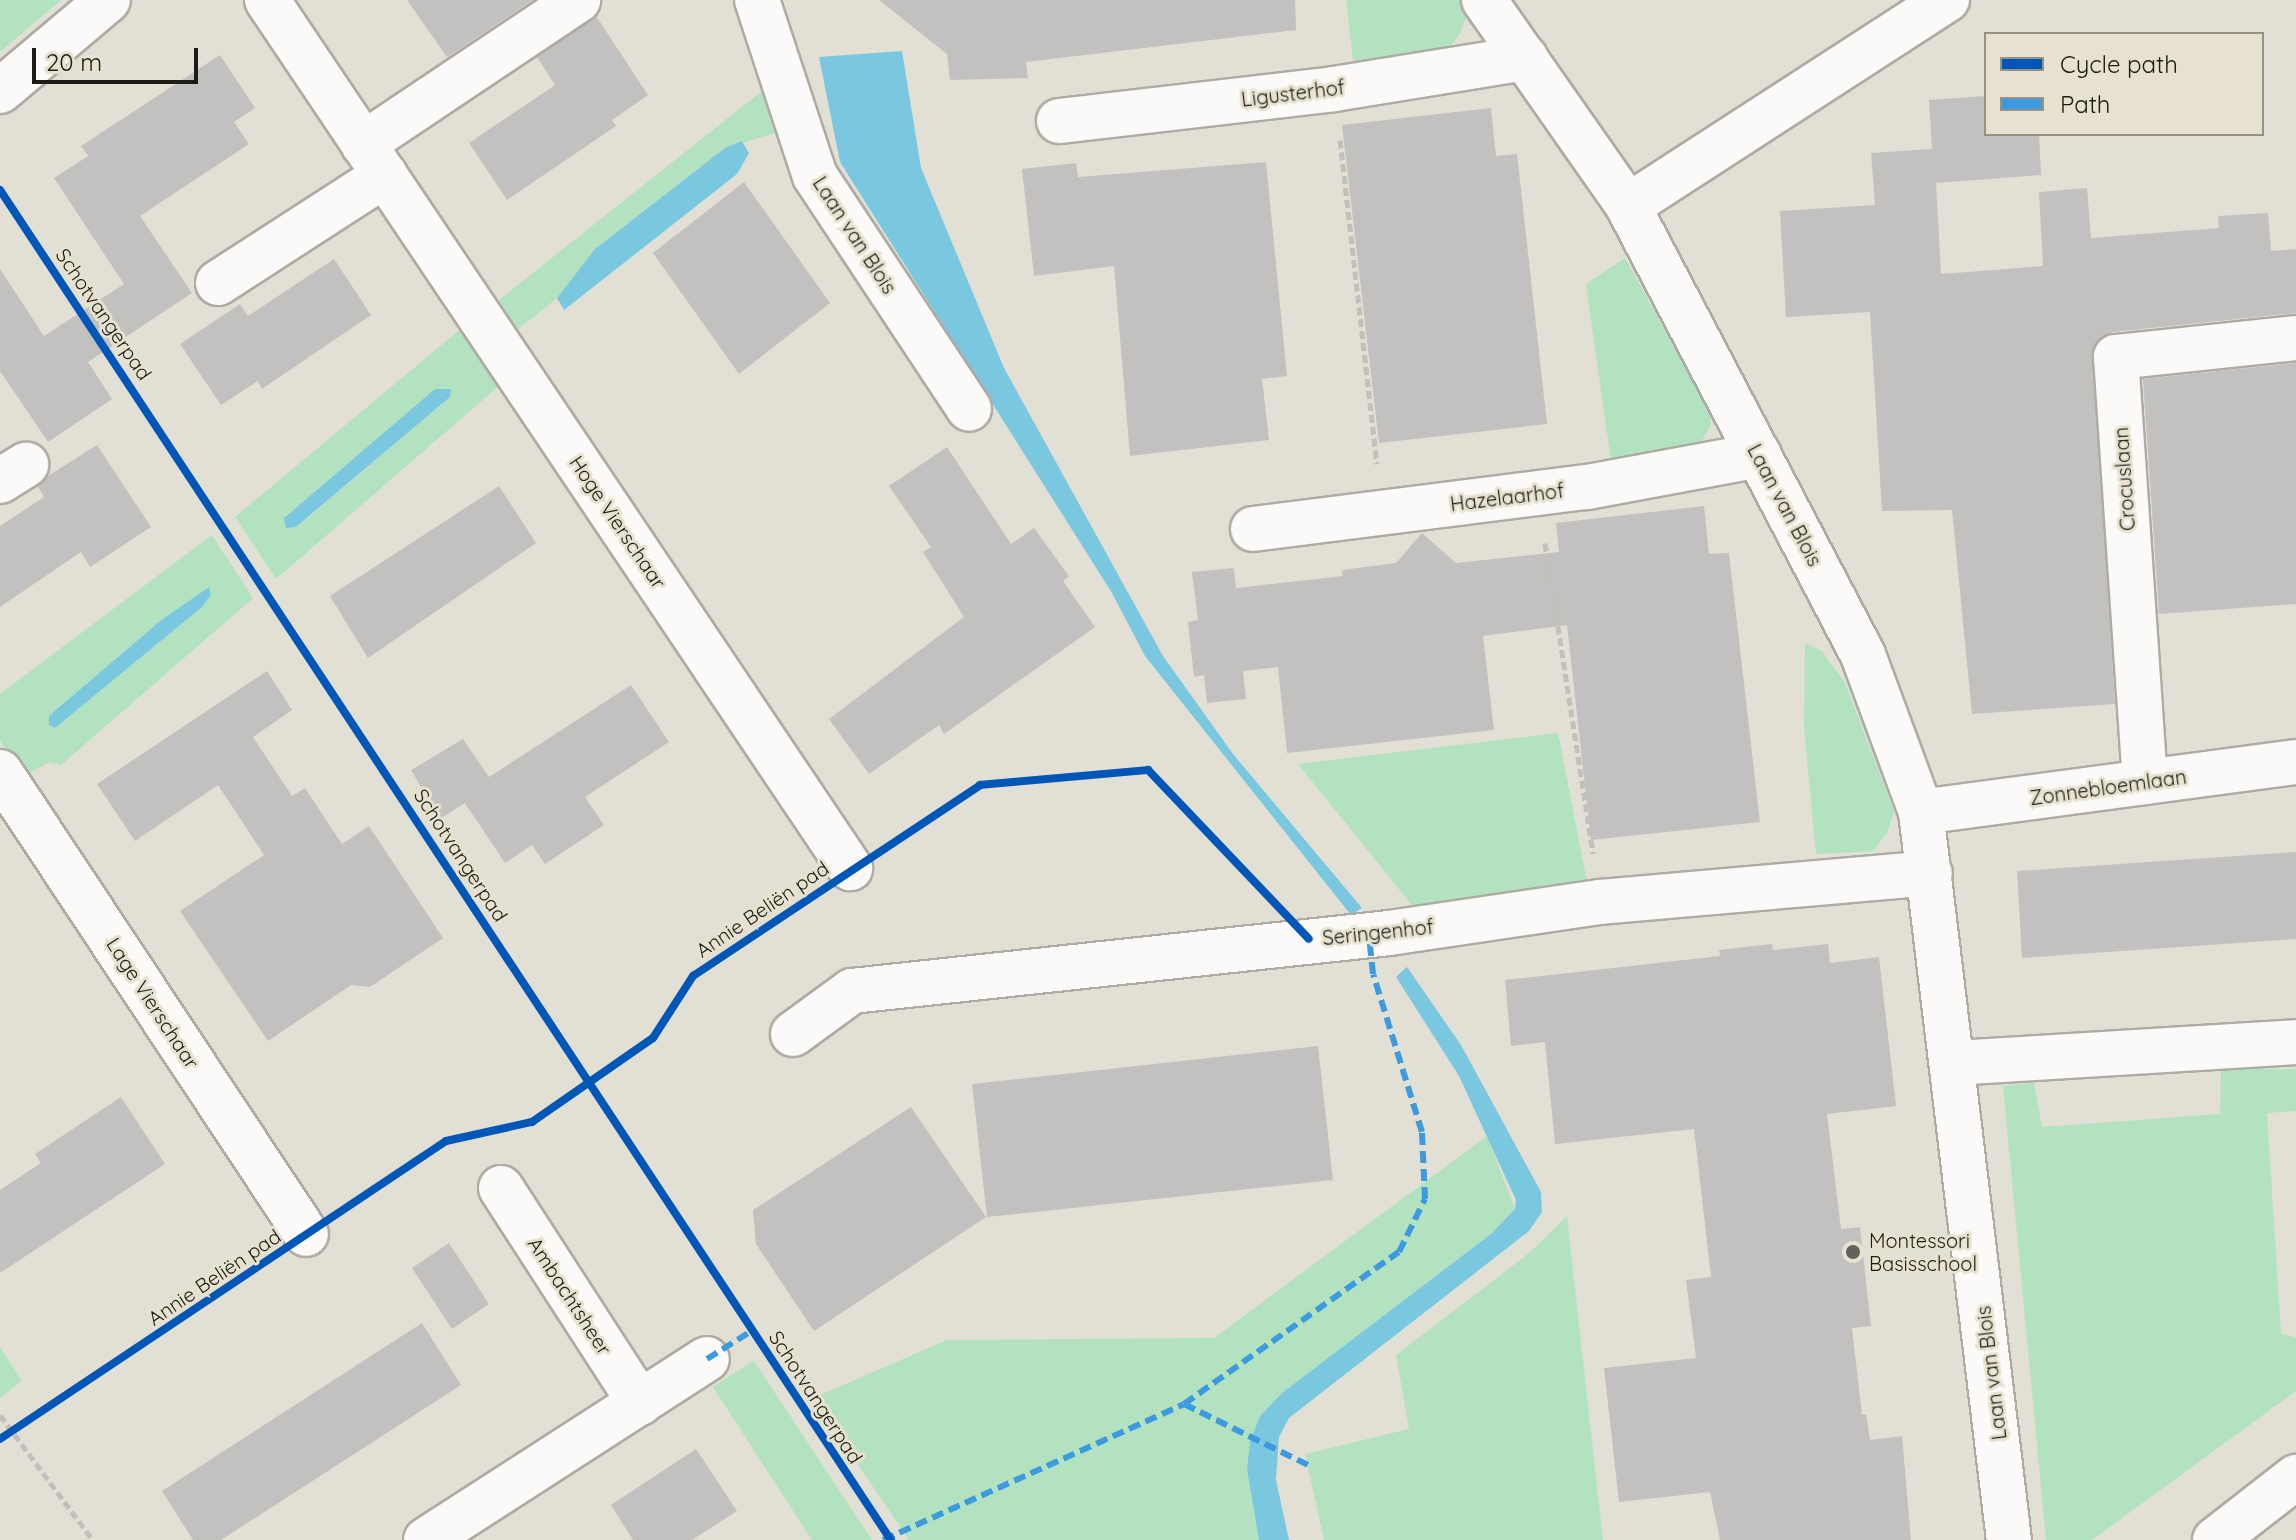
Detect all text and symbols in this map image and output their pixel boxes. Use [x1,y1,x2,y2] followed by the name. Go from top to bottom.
[36,32,202,82] scale bar
[1984,32,2264,136] legend
[46,47,102,77] text: 20 m
[2060,49,2178,79] text: Cycle path
[1240,75,1346,111] street label: Ligusterhof
[2060,89,2111,119] text: Path
[808,172,902,298] street label: Laan van Blois
[51,244,157,384] street label: Schotvangerpad
[2108,426,2140,532] street label: Crocuslaan
[1743,440,1827,570] street label: Laan van Blois
[565,451,671,593] street label: Hoge Vierschaar
[1449,478,1565,516] street label: Hazelaarhof
[2028,764,2188,810] street label: Zonnebloemlaan
[409,784,513,926] street label: Schotvangerpad
[691,856,833,962] street label: Annie Beliën pad
[1321,914,1435,950] street label: Seringenhof
[102,933,204,1073] street label: Lage Vierschaar
[143,1224,285,1330] street label: Annie Beliën pad
[1869,1228,1977,1275] place label: Montessori Basisschool
[523,1233,617,1359] street label: Ambachtsheer
[1844,1243,1862,1261] marker: Montessori Basisschool
[1971,1305,2011,1441] street label: Laan van Blois
[764,1326,868,1468] street label: Schotvangerpad

